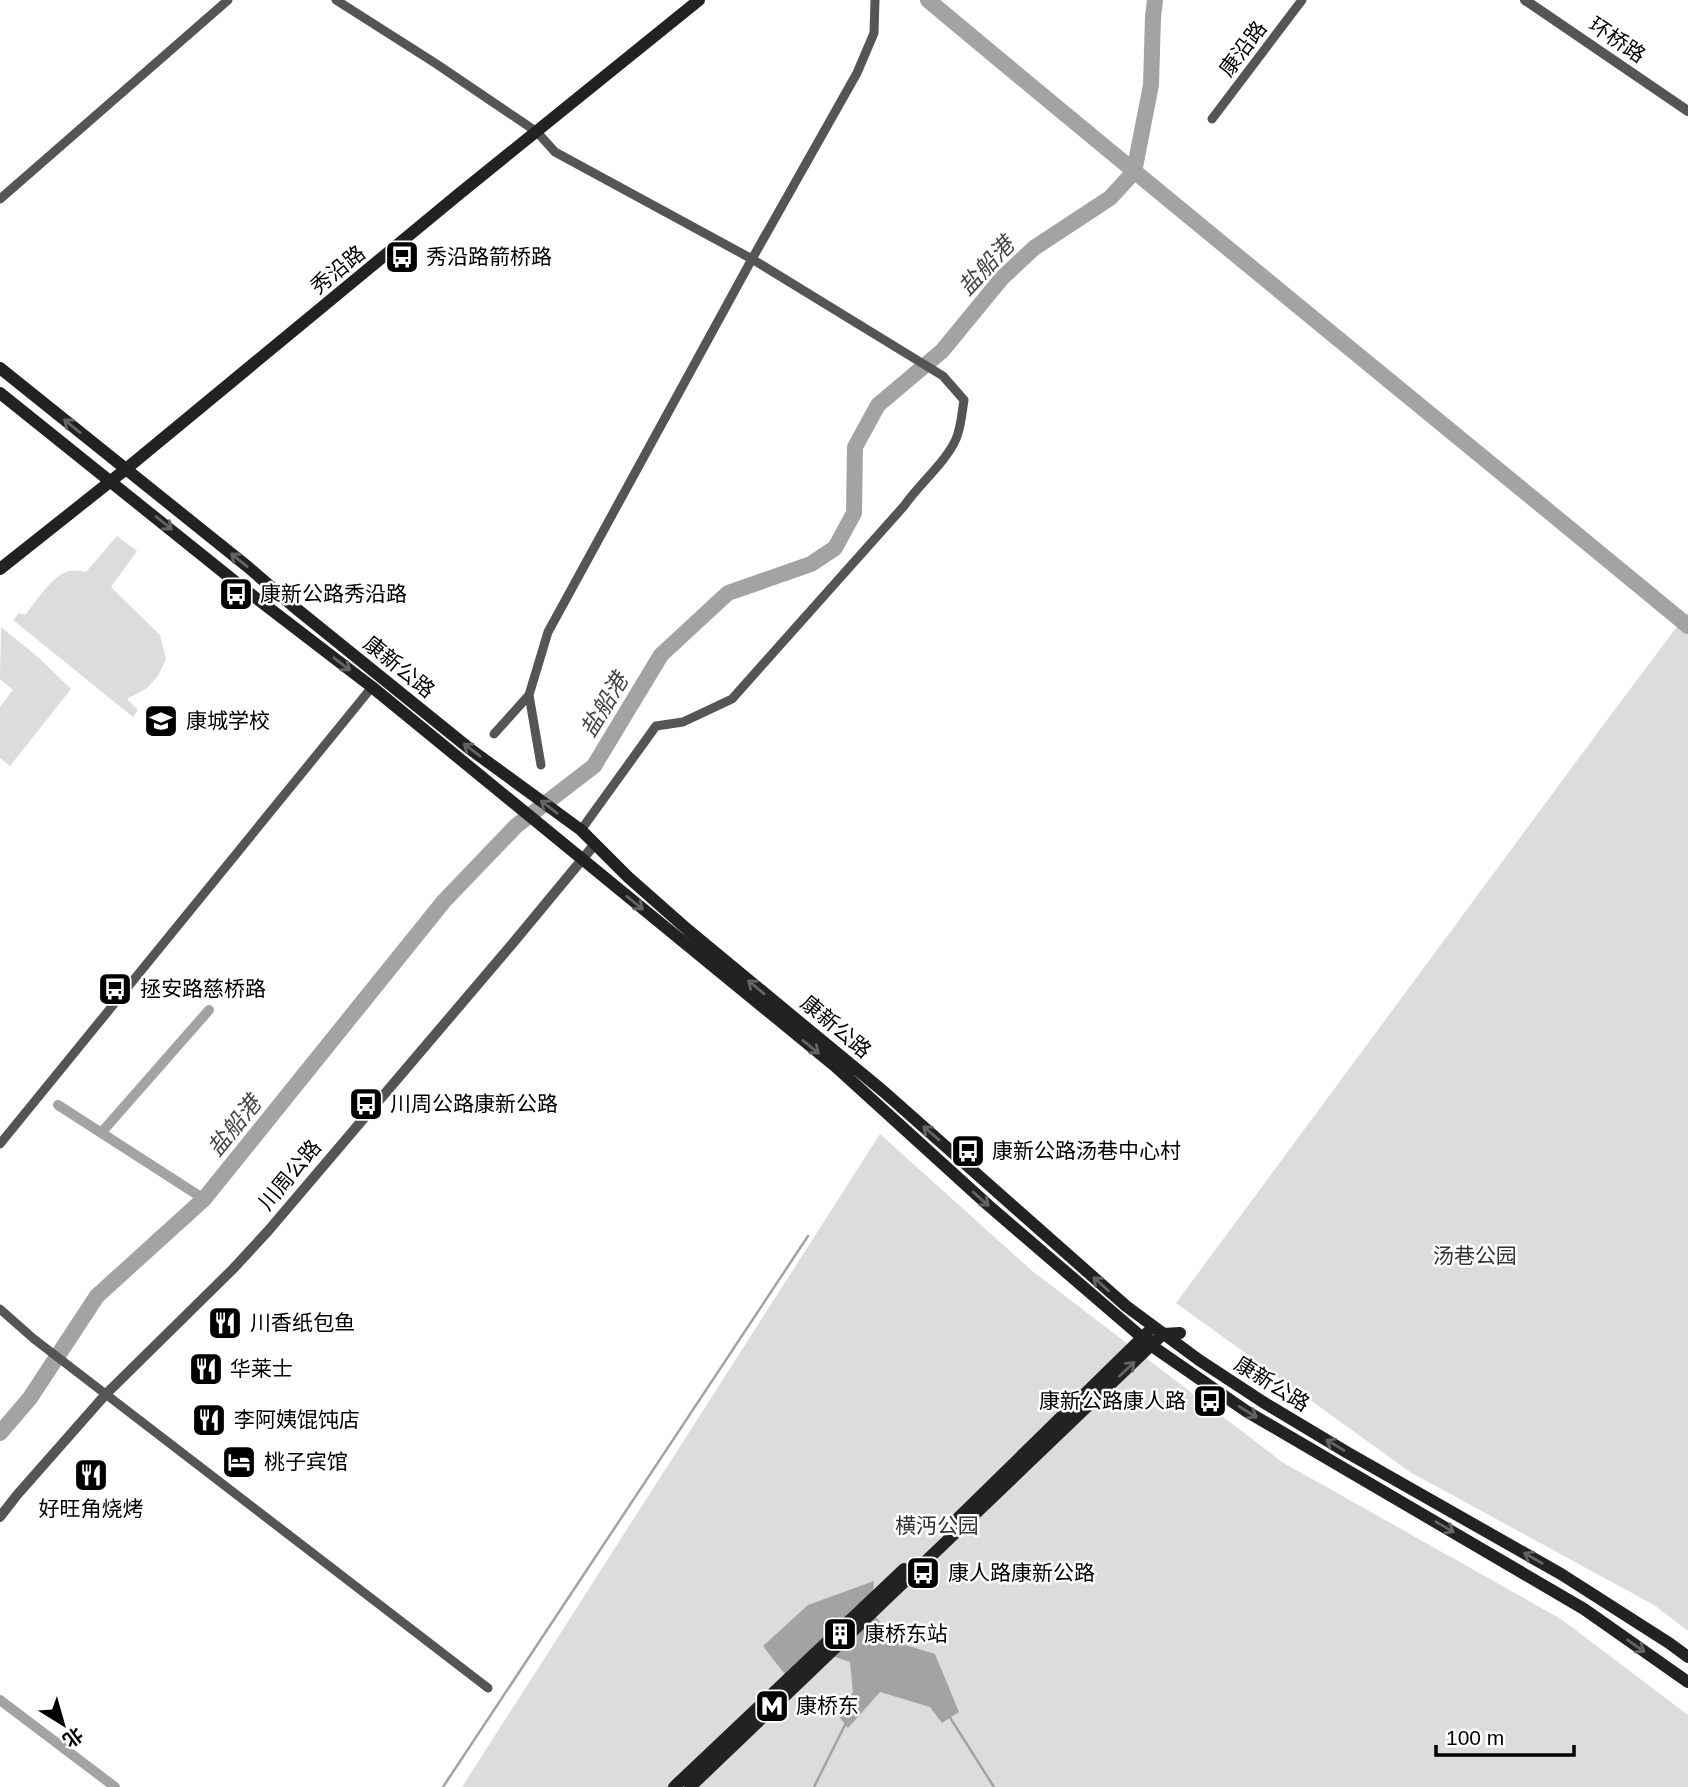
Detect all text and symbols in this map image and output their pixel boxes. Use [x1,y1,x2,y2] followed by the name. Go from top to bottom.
[1585,12,1650,67] street label: 环桥路
[1214,17,1271,81] street label: 康沿路
[953,230,1021,300] water label: 盐船港
[383,238,421,276] bus stop icon: 秀沿路箭桥路
[306,241,369,298] street label: 秀沿路
[426,245,552,268] place label: 秀沿路箭桥路
[64,419,82,434] one-way arrow
[154,516,172,531] one-way arrow
[230,552,248,567] one-way arrow
[217,575,255,613] bus stop icon: 康新公路秀沿路
[260,582,407,605] place label: 康新公路秀沿路
[359,631,439,702] street label: 康新公路
[333,657,351,672] one-way arrow
[575,666,634,741] water label: 盐船港
[142,702,180,740] school or university icon: 康城学校
[186,709,270,732] place label: 康城学校
[463,742,482,757] one-way arrow
[541,799,559,814] one-way arrow
[626,895,644,911] one-way arrow
[96,970,134,1008] bus stop icon: 拯安路慈桥路
[140,977,266,1000] place label: 拯安路慈桥路
[748,979,766,994] one-way arrow
[797,991,876,1062] street label: 康新公路
[802,1039,820,1055] one-way arrow
[347,1085,385,1123] bus stop icon: 川周公路康新公路
[202,1089,268,1161] water label: 盐船港
[390,1092,558,1115] place label: 川周公路康新公路
[922,1125,940,1141] one-way arrow
[949,1132,987,1170] bus stop icon: 康新公路汤巷中心村
[254,1135,325,1214] street label: 川周公路
[992,1139,1181,1162] place label: 康新公路汤巷中心村
[972,1191,990,1207] one-way arrow
[1433,1244,1517,1267] park label: 汤巷公园
[1092,1276,1110,1292] one-way arrow
[206,1304,244,1342] restaurant icon: 川香纸包鱼
[250,1311,355,1334] place label: 川香纸包鱼
[187,1350,225,1388] restaurant icon: 华莱士
[1231,1352,1314,1416] street label: 康新公路
[230,1357,293,1380] place label: 华莱士
[1118,1360,1135,1377] one-way arrow
[1191,1382,1229,1420] bus stop icon: 康新公路康人路
[1039,1389,1186,1412] place label: 康新公路康人路
[190,1401,228,1439] restaurant icon: 李阿姨馄饨店
[1238,1405,1258,1419] one-way arrow
[234,1408,360,1431] place label: 李阿姨馄饨店
[1325,1438,1345,1452] one-way arrow
[220,1443,258,1481] hotel icon: 桃子宾馆
[264,1450,348,1473] place label: 桃子宾馆
[72,1456,110,1494] restaurant icon: 好旺角烧烤
[39,1497,144,1520] place label: 好旺角烧烤
[895,1514,979,1537] park label: 横沔公园
[1434,1520,1454,1534] one-way arrow
[1523,1551,1543,1565] one-way arrow
[904,1554,942,1592] bus stop icon: 康人路康新公路
[948,1561,1095,1584] place label: 康人路康新公路
[821,1615,859,1653] building icon: 康桥东站
[864,1622,948,1645] place label: 康桥东站
[1626,1638,1645,1653] one-way arrow
[753,1687,791,1725] metro station icon: 康桥东
[28,1689,98,1759] north arrow
[796,1694,859,1717] place label: 康桥东
[1436,1714,1574,1758] scale bar
[59,1723,87,1751] text: 北
[1446,1726,1504,1749] text: 100 m

